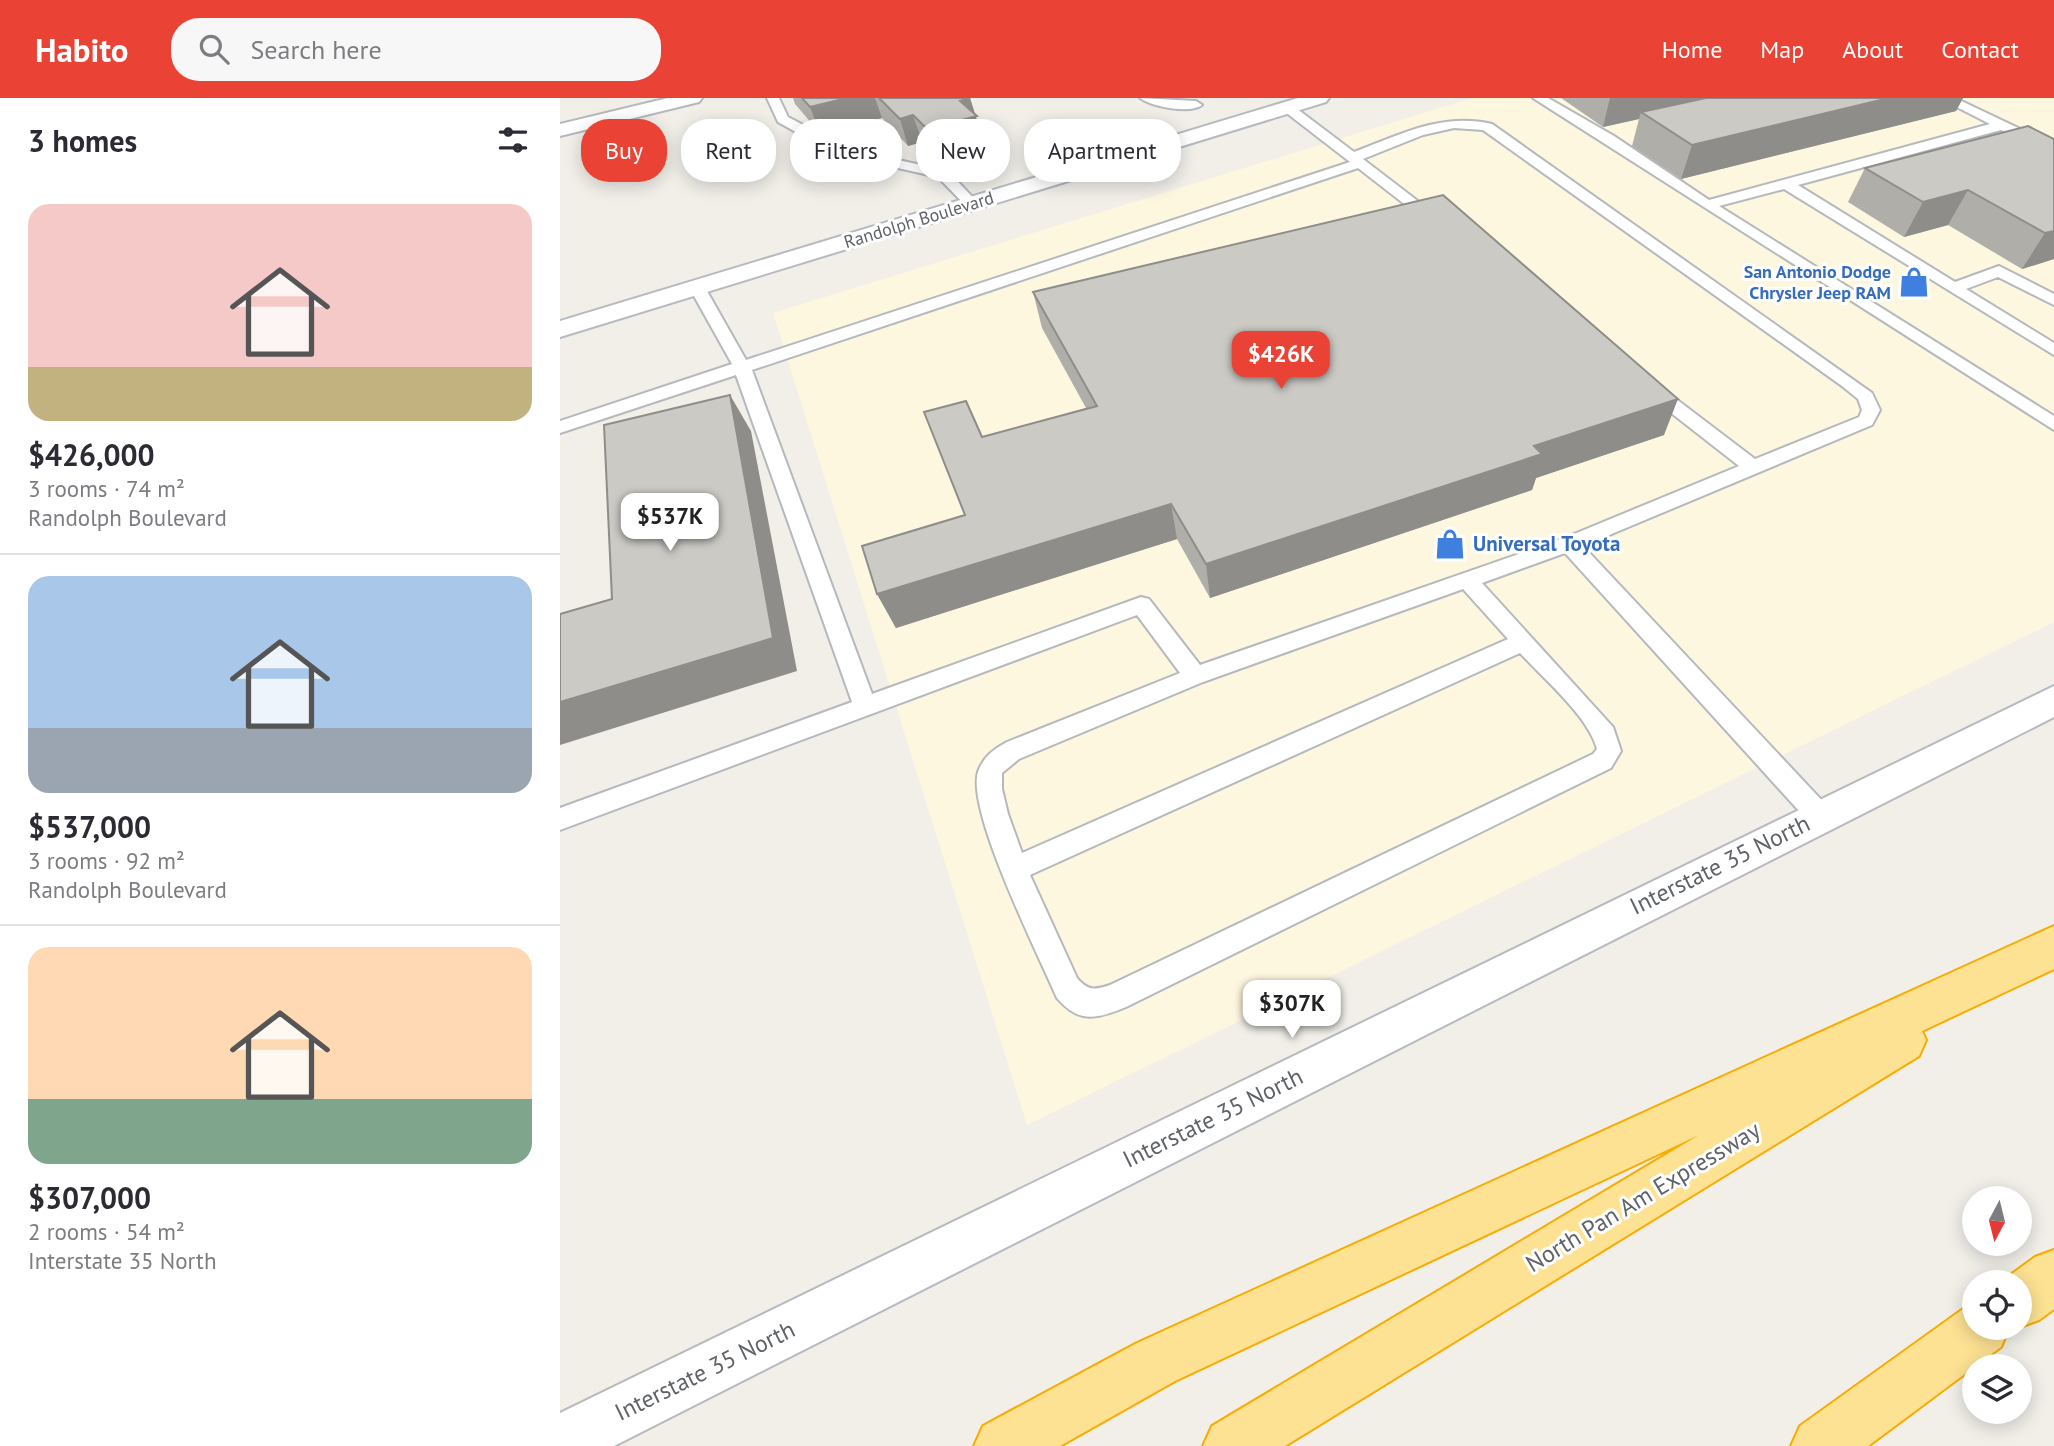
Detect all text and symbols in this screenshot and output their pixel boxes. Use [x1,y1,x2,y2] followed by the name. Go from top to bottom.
[171,18,661,81] search box
[35,28,129,71] text: Habito
[195,30,233,68] icon: search
[251,33,382,66] text: Search here
[1662,34,1722,65] text: Home
[1760,34,1804,65] text: Map
[1842,34,1903,65] text: About
[1941,34,2019,65] text: Contact
[581,119,667,182] chip: Buy
[681,119,776,182] chip: Rent
[790,119,902,182] chip: Filters
[916,119,1010,182] chip: New
[1024,119,1181,182] chip: Apartment
[28,121,137,160] text: 3 homes
[494,121,532,159] icon: filters
[841,186,997,253] street label: Randolph Boulevard
[217,249,343,375] icon: home
[1744,260,1891,304] place label: San Antonio Dodge Chrysler Jeep RAM
[1897,265,1931,299] shop icon: San Antonio Dodge Chrysler Jeep RAM
[1232,331,1330,391] pin: $426K
[1248,339,1314,368] text: $426K
[28,435,155,474] text: $426,000
[28,474,185,503] text: 3 rooms · 74 m²
[621,494,719,553] pin: $537K
[637,501,703,530] text: $537K
[28,503,227,532] text: Randolph Boulevard
[1433,527,1467,561] shop icon: Universal Toyota
[1473,530,1620,557] place label: Universal Toyota
[217,621,343,747] icon: home
[28,807,151,846] text: $537,000
[1625,808,1815,922] street label: Interstate 35 North
[28,846,185,875] text: 3 rooms · 92 m²
[28,875,227,904] text: Randolph Boulevard
[1243,981,1341,1040] pin: $307K
[1259,988,1325,1017] text: $307K
[217,992,343,1118] icon: home
[1118,1061,1308,1175] street label: Interstate 35 North
[1520,1114,1766,1279] street label: North Pan Am Expressway
[28,1178,151,1217] text: $307,000
[1962,1186,2032,1256] north arrow
[1962,1186,2032,1424] map controls
[28,1217,185,1246] text: 2 rooms · 54 m²
[28,1246,217,1275] text: Interstate 35 North
[1962,1270,2032,1340] button: locate
[610,1314,800,1428] street label: Interstate 35 North
[1962,1354,2032,1424] button: layers

